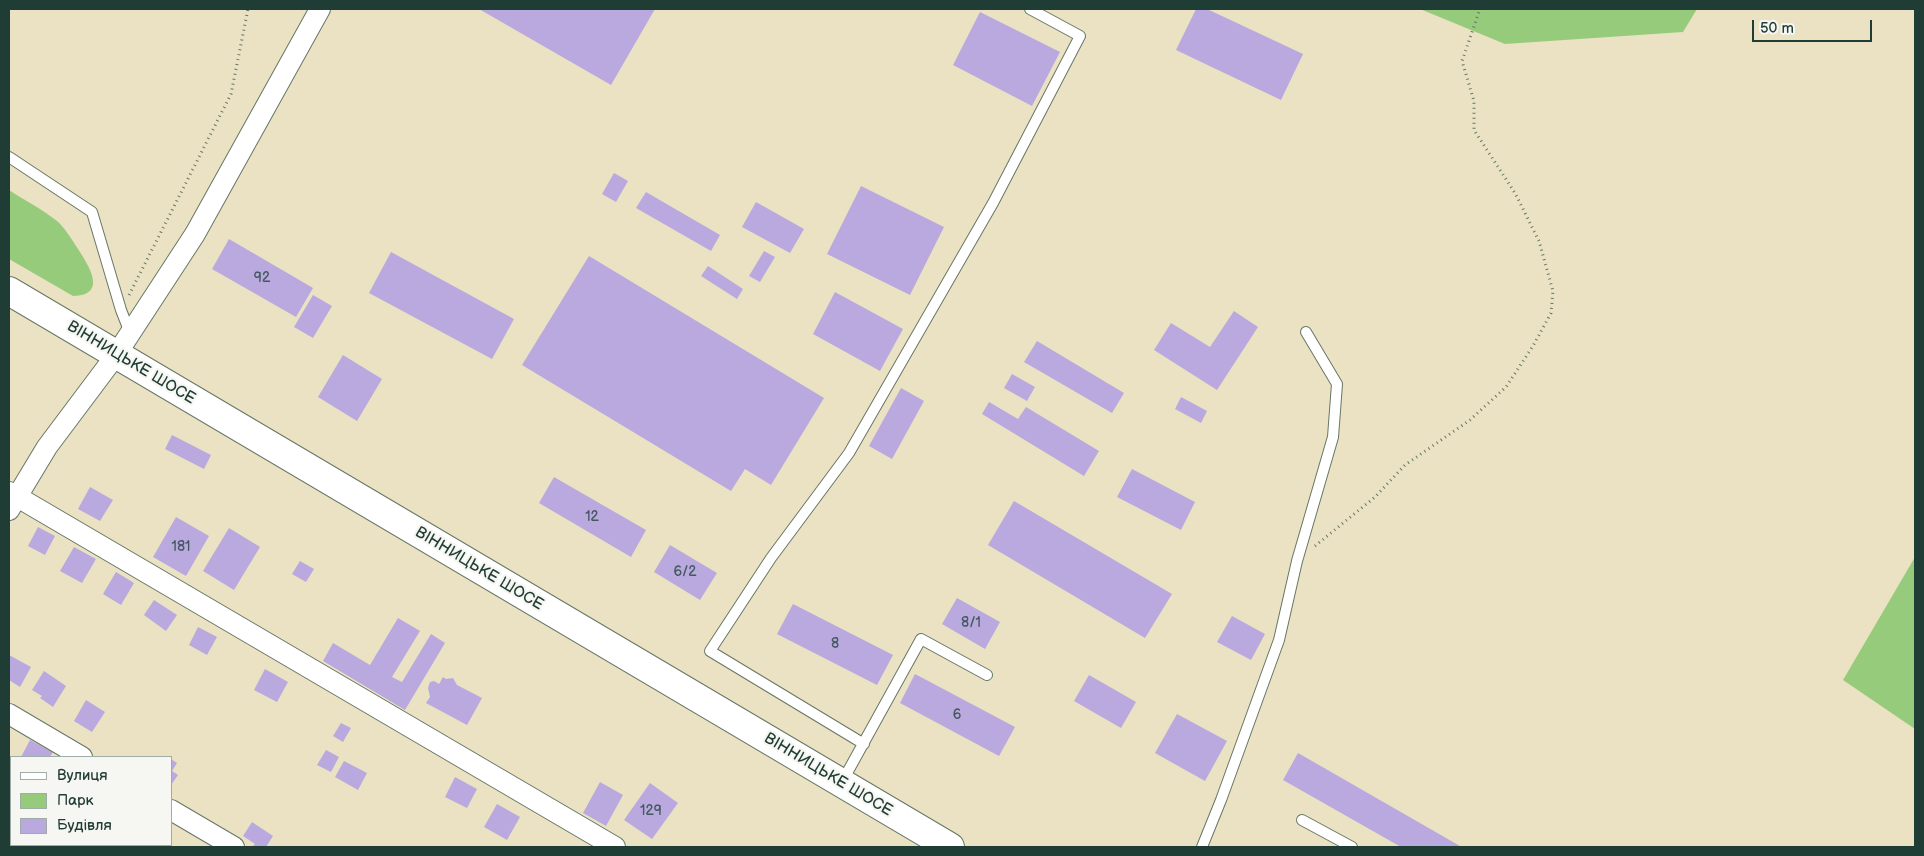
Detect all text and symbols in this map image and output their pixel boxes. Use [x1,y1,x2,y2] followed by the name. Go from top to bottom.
[1754,10,1874,42] scale bar
[1760,19,1794,38] text: 50 m
[254,270,270,286] house number: 92
[63,317,199,409] street label: ВІННИЦЬКЕ ШОСЕ
[585,509,599,525] house number: 12
[411,523,547,615] street label: ВІННИЦЬКЕ ШОСЕ
[172,539,190,555] house number: 181
[673,564,697,580] house number: 6/2
[961,615,981,631] house number: 8/1
[831,636,839,652] house number: 8
[953,707,961,723] house number: 6
[760,729,896,821] street label: ВІННИЦЬКЕ ШОСЕ
[10,756,172,846] legend
[57,766,108,785] text: Вулиця
[57,791,94,810] text: Парк
[640,803,662,819] house number: 129
[57,816,112,835] text: Будівля

